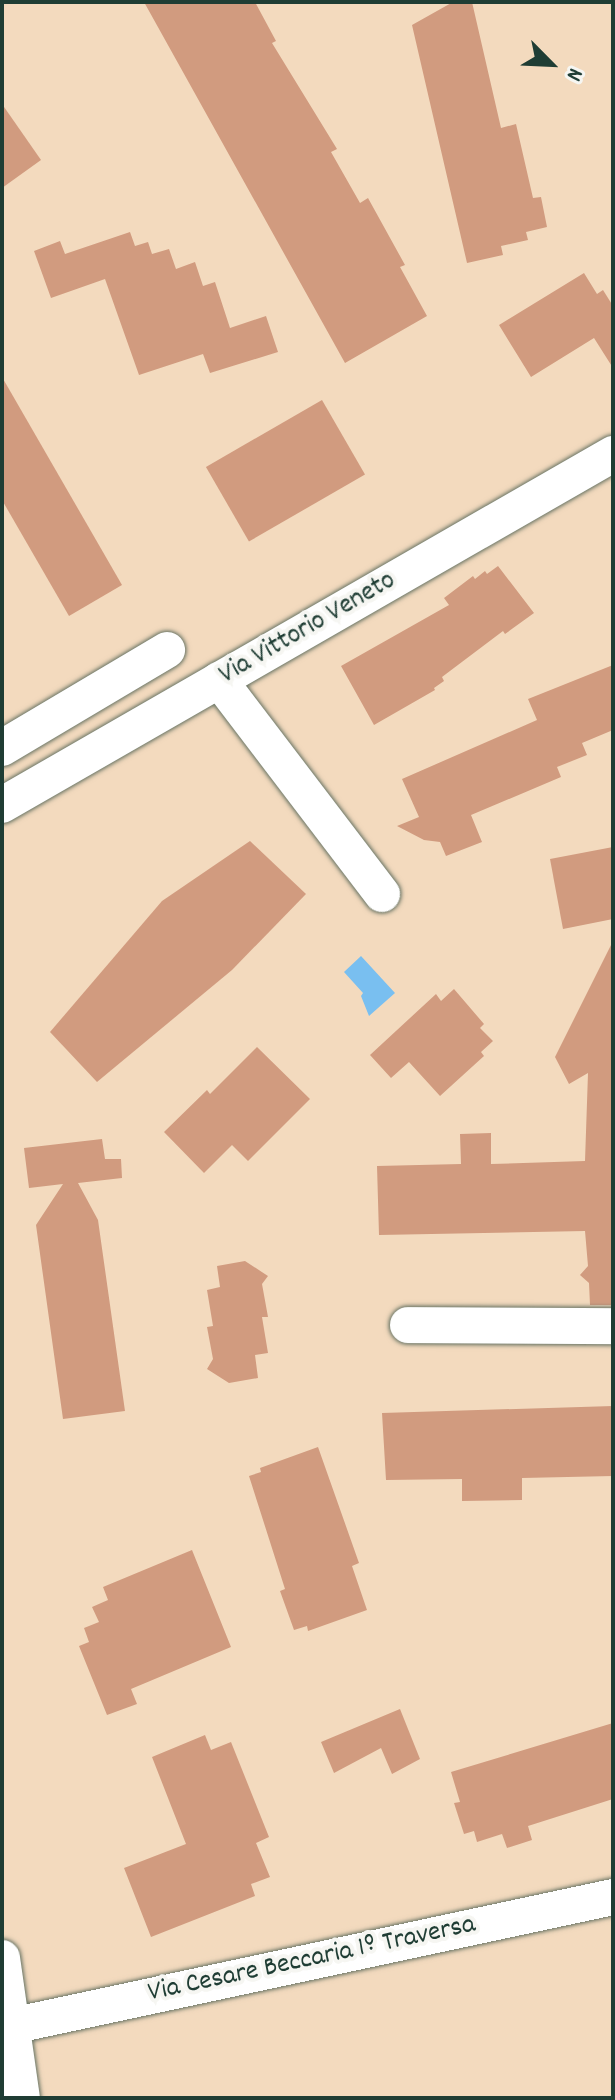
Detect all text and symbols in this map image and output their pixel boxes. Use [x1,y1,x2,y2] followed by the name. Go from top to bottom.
[511,24,591,104] north arrow
[557,63,590,85] text: N
[214,565,402,693] street label: Via Vittorio Veneto
[145,1909,479,2011] street label: Via Cesare Beccaria 1º Traversa

